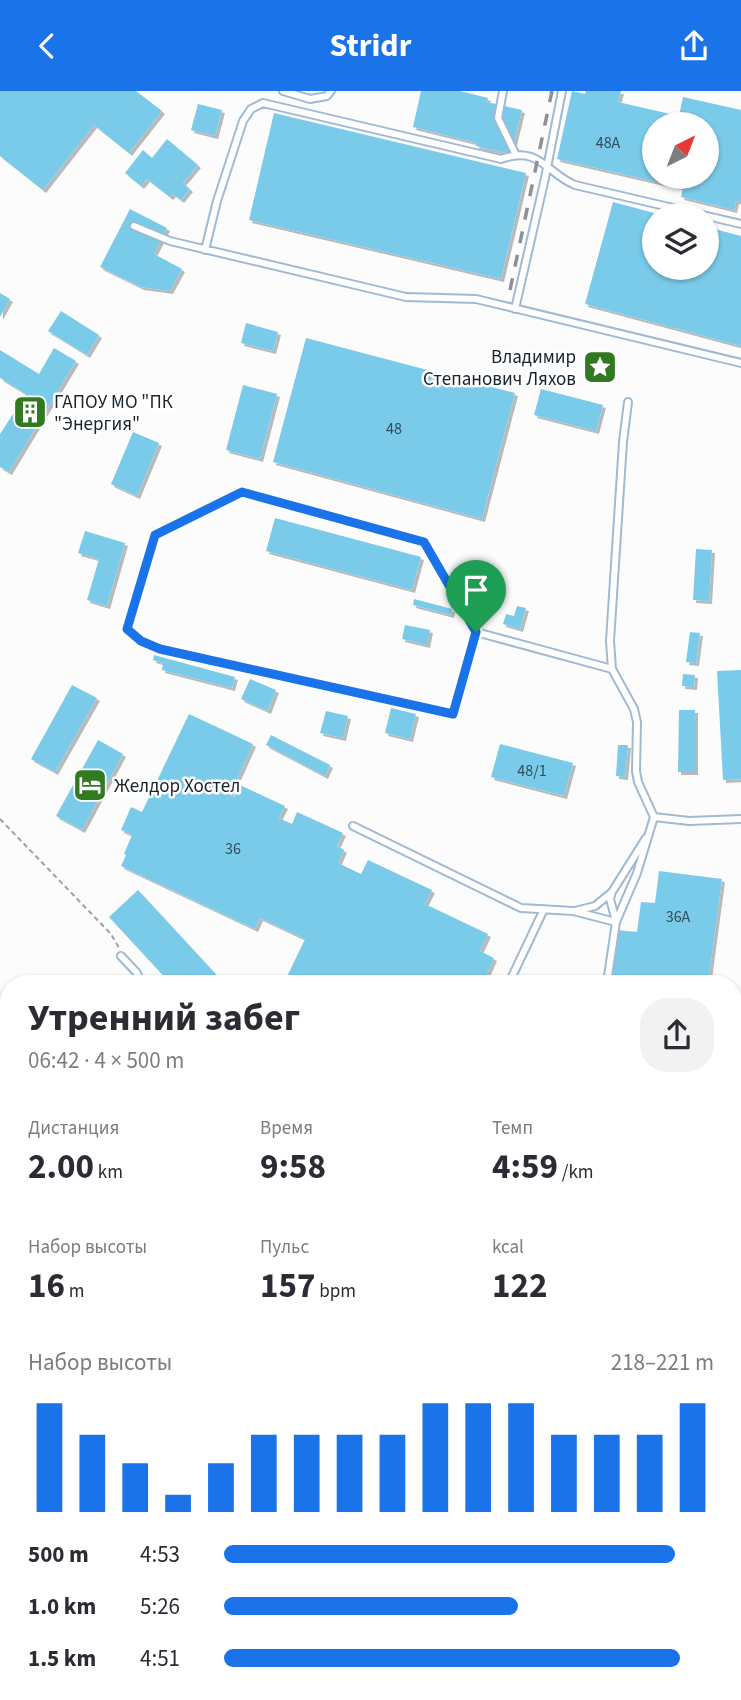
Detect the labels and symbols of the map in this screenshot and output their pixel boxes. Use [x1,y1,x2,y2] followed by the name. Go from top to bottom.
[642,112,719,189] north arrow
[596,132,621,154] house number: 48А
[423,344,576,393] place label: Владимир Степанович Ляхов
[581,348,619,386] place icon: Владимир Степанович Ляхов
[54,389,173,438] place label: ГАПОУ МО "ПК "Энергия"
[11,393,49,431] building icon: ГАПОУ МО "ПК "Энергия"
[386,418,402,440] house number: 48
[446,560,506,632] pin
[517,760,547,782] house number: 48/1
[71,766,109,804] hotel icon: Желдор Хостел
[114,773,240,800] place label: Желдор Хостел
[225,838,241,860] house number: 36
[666,906,691,928] house number: 36А

